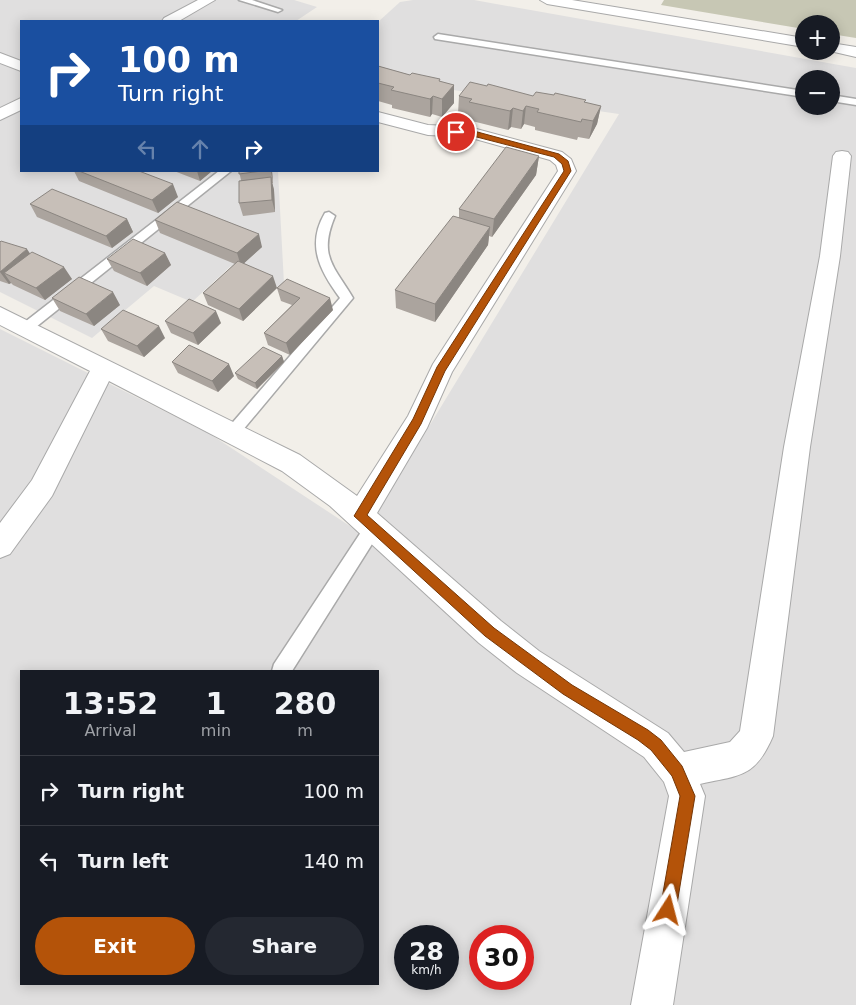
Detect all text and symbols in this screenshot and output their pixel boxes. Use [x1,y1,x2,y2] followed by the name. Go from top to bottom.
[795,15,840,115] map controls
[795,15,840,60] button: +
[35,40,100,105] icon: right
[118,40,240,80] text: 100 m
[795,70,840,115] button: −
[118,81,223,106] text: Turn right
[435,111,477,153] pin
[442,118,470,146] icon: arrive
[133,135,161,163] icon: left
[186,135,214,163] icon: ahead
[239,135,267,163] icon: right
[63,686,158,721] text: 13:52
[205,686,226,721] text: 1
[274,686,336,721] text: 280
[84,721,136,740] text: Arrival
[201,721,231,740] text: min
[297,721,313,740] text: m
[35,777,63,805] icon: right
[78,780,184,802] text: Turn right
[303,780,364,802] text: 100 m
[35,847,63,875] icon: left
[78,850,169,872] text: Turn left
[303,850,364,872] text: 140 m
[641,883,693,935] position arrow
[35,917,195,975] button: Exit
[205,917,364,975] button: Share
[469,925,534,990] speed limit sign: 30
[409,937,444,966] text: 28
[411,963,442,977] text: km/h

